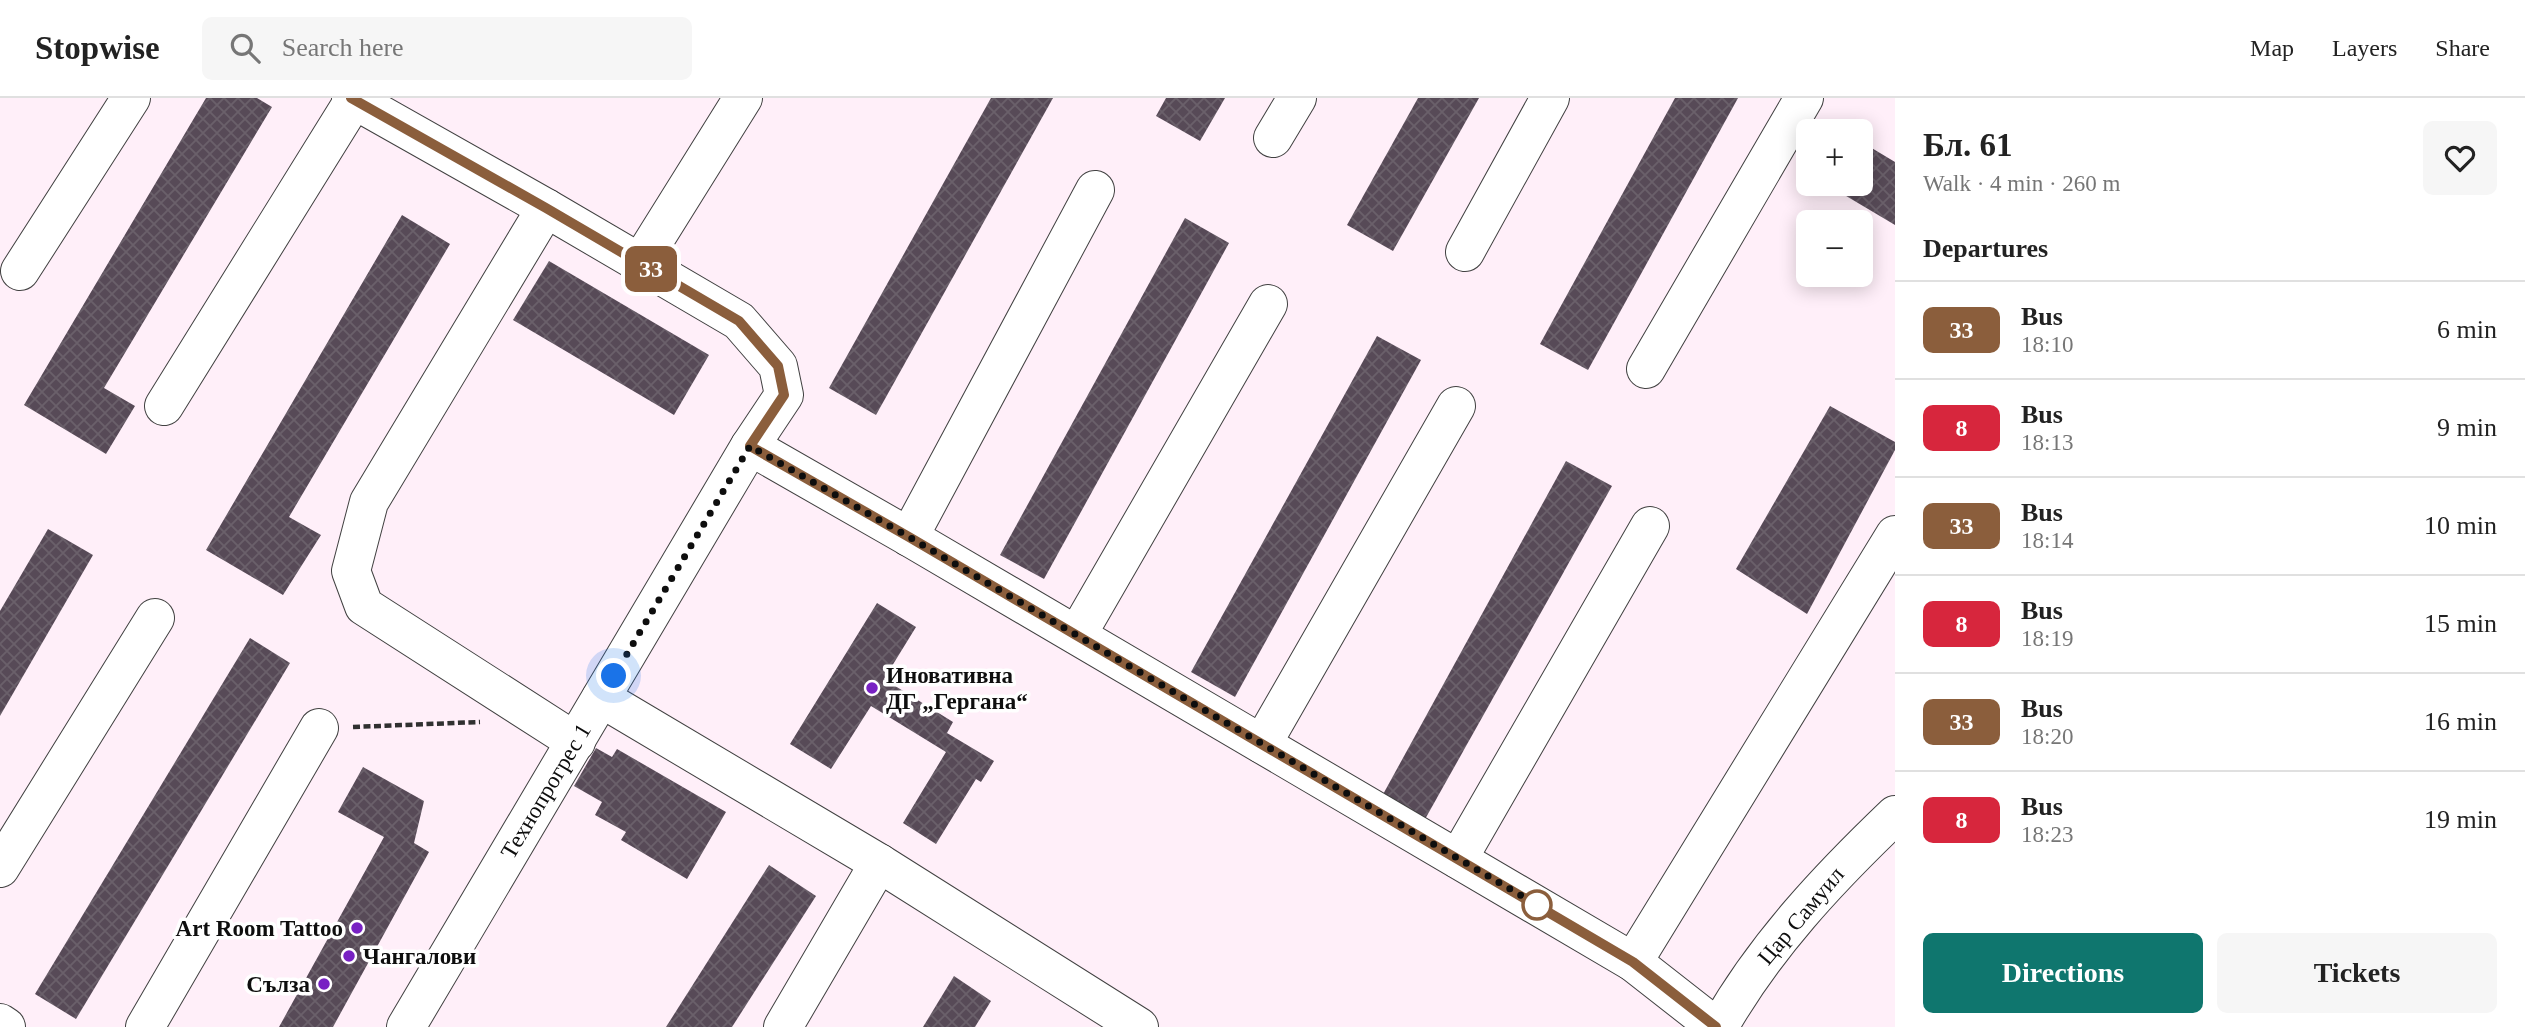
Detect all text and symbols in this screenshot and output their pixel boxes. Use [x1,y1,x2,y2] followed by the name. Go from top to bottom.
[202,17,692,80] search box
[226,29,264,67] icon: search
[35,30,160,66] text: Stopwise
[282,33,404,62] text: Search here
[2250,35,2294,61] text: Map
[2332,35,2397,61] text: Layers
[2435,35,2490,61] text: Share
[1796,119,1873,287] map controls
[1796,119,1873,196] button: +
[2423,121,2497,195] button: heart
[1923,127,2012,163] text: Бл. 61
[1923,171,2120,196] text: Walk · 4 min · 260 m
[1796,210,1873,287] button: −
[1923,234,2048,263] text: Departures
[620,246,682,292] line badge: 33
[639,256,663,282] text: 33
[2021,302,2063,331] text: Bus
[2437,315,2497,344] text: 6 min
[1950,317,1974,343] text: 33
[2021,332,2073,357] text: 18:10
[2021,400,2063,429] text: Bus
[2437,413,2497,442] text: 9 min
[1956,415,1968,441] text: 8
[2021,430,2073,455] text: 18:13
[2021,498,2063,527] text: Bus
[2424,511,2497,540] text: 10 min
[1950,513,1974,539] text: 33
[2021,528,2073,553] text: 18:14
[2021,596,2063,625] text: Bus
[2424,609,2497,638] text: 15 min
[1956,611,1968,637] text: 8
[2021,626,2073,651] text: 18:19
[596,658,631,693] your location
[886,663,1028,714] place label: Иновативна ДГ „Гергана“
[864,680,880,696] marker: Иновативна ДГ „Гергана“
[2021,694,2063,723] text: Bus
[2424,707,2497,736] text: 16 min
[1950,709,1974,735] text: 33
[496,719,596,863] street label: Технопрогрес 1
[2021,724,2073,749] text: 18:20
[2021,792,2063,821] text: Bus
[2424,805,2497,834] text: 19 min
[1956,807,1968,833] text: 8
[2021,822,2073,847] text: 18:23
[1753,862,1849,970] street label: Цар Самуил
[1522,890,1552,920] unlabelled marker
[176,916,343,941] place label: Art Room Tattoo
[349,920,365,936] marker: Art Room Tattoo
[1923,933,2203,1013] button: Directions
[2217,933,2497,1013] button: Tickets
[363,944,476,969] place label: Чангалови
[341,948,357,964] marker: Чангалови
[246,972,310,997] place label: Сълза
[316,976,332,992] marker: Сълза

